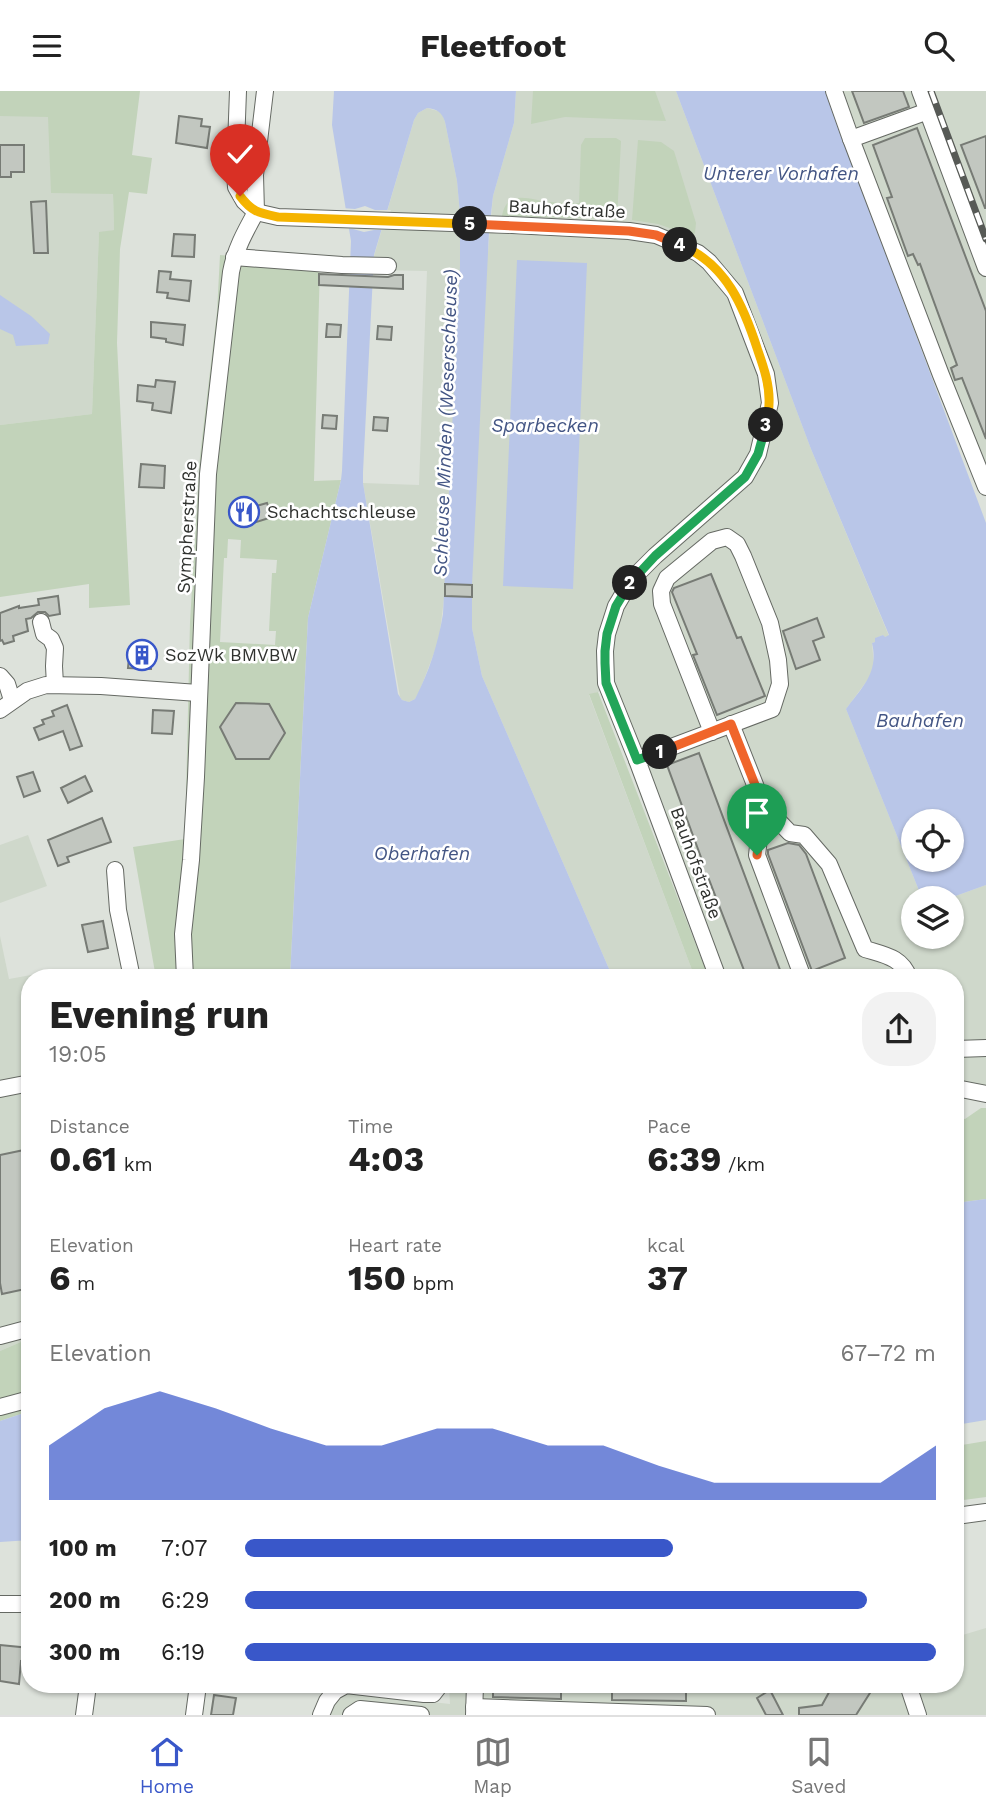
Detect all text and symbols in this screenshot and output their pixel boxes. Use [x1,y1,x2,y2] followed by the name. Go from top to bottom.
[28,27,66,65] icon: menu
[420,27,566,65] text: Fleetfoot
[920,27,958,65] icon: search
[210,124,270,196] pin
[221,135,259,173] icon: check
[703,162,859,185] water label: Unterer Vorhafen
[508,195,626,222] street label: Bauhofstraße
[452,207,488,241] pin: 5
[464,212,475,235] text: 5
[662,227,698,263] pin: 4
[673,233,686,256] text: 4
[429,269,462,577] water label: Schleuse Minden (Weserschleuse)
[748,407,784,443] pin: 3
[760,413,771,436] text: 3
[491,414,599,437] water label: Sparbecken
[173,460,200,594] street label: Sympherstraße
[227,495,261,529] restaurant icon: Schachtschleuse
[267,501,416,522] place label: Schachtschleuse
[612,566,648,601] pin: 2
[624,571,635,594] text: 2
[125,638,159,672] building icon: SozWk BMVBW
[165,644,298,665] place label: SozWk BMVBW
[876,709,964,732] water label: Bauhafen
[642,735,678,769] pin: 1
[655,740,664,763] text: 1
[727,783,787,855] pin
[738,794,776,832] icon: arrive
[666,804,726,922] street label: Bauhofstraße
[901,809,964,949] map controls
[901,809,964,872] button: locate
[374,842,470,865] water label: Oberhafen
[901,886,964,949] button: layers
[862,992,936,1066] button: share
[49,993,269,1037] text: Evening run
[49,1041,107,1068] text: 19:05
[49,1115,130,1138] text: Distance
[348,1115,393,1138] text: Time
[647,1115,691,1138] text: Pace
[49,1138,117,1180] text: 0.61
[348,1138,424,1180] text: 4:03
[647,1138,721,1180] text: 6:39
[117,1153,153,1176] text: km
[721,1153,765,1176] text: /km
[49,1234,134,1257] text: Elevation
[348,1234,442,1257] text: Heart rate
[647,1234,685,1257] text: kcal
[49,1257,71,1299] text: 6
[348,1257,406,1299] text: 150
[647,1257,688,1299] text: 37
[71,1272,95,1295] text: m
[406,1272,454,1295] text: bpm
[49,1340,152,1367] text: Elevation
[841,1340,936,1367] text: 67–72 m
[49,1535,117,1562] text: 100 m
[161,1535,207,1562] text: 7:07
[49,1587,121,1614] text: 200 m
[161,1587,209,1614] text: 6:29
[49,1639,120,1666] text: 300 m
[161,1639,205,1666] text: 6:19
[140,1733,194,1798] tab: Home
[473,1733,512,1798] tab: Map
[791,1733,846,1798] tab: Saved

